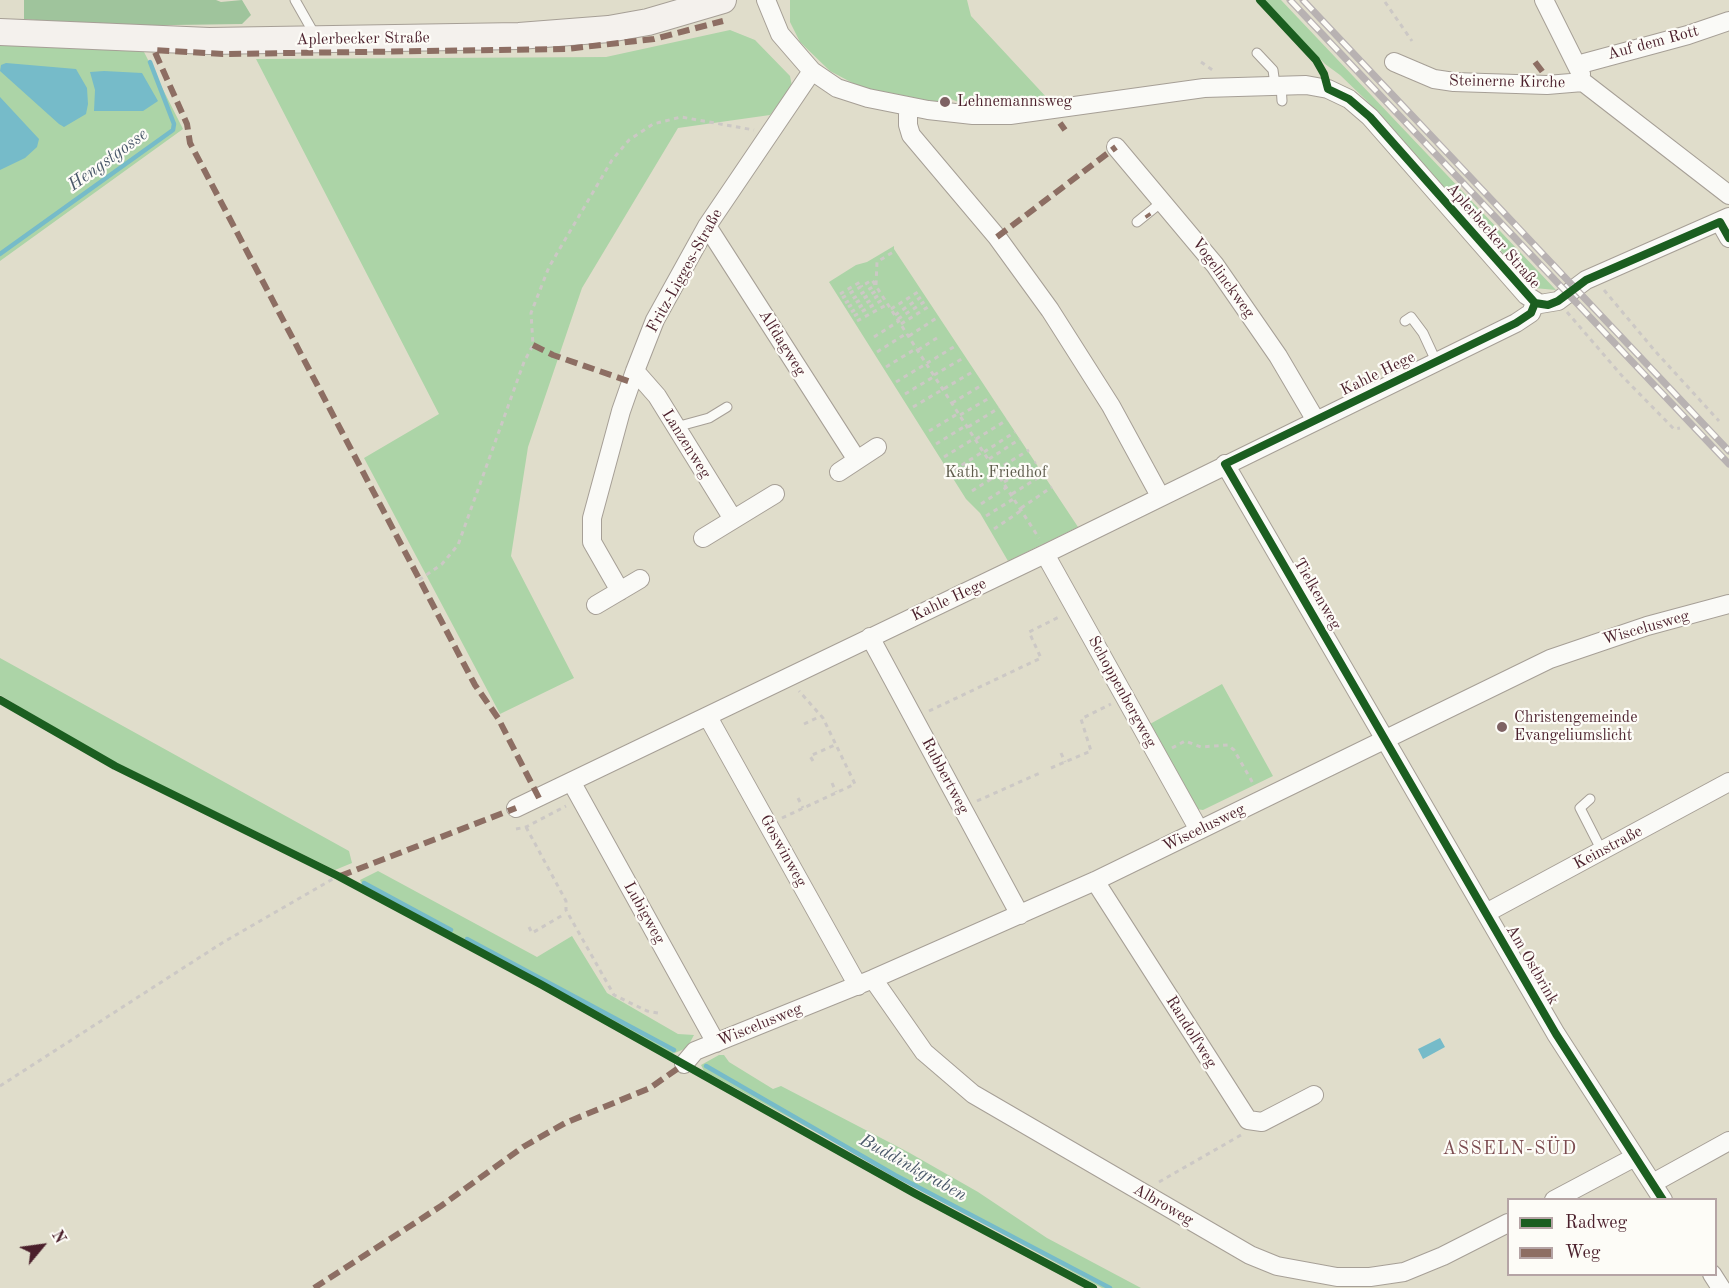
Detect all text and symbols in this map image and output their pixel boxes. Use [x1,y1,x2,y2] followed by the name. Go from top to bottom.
[1605,22,1701,64] street label: Auf dem Rott
[296,28,430,50] street label: Aplerbecker Straße
[1449,71,1565,93] street label: Steinerne Kirche
[957,92,1072,112] place label: Lehnemannsweg
[938,95,952,109] marker: Lehnemannsweg
[64,124,152,196] water label: Hengstgosse
[1442,179,1544,293] street label: Aplerbecker Straße
[643,206,727,336] street label: Fritz-Ligges-Straße
[1187,234,1259,322] street label: Vogelinckweg
[754,306,810,380] street label: Alfdagweg
[1337,348,1419,400] street label: Kahle Hege
[657,406,715,482] street label: Lanzenweg
[945,463,1047,483] park label: Kath. Friedhof
[1289,555,1345,633] street label: Tielkenweg
[908,574,990,626] street label: Kahle Hege
[1600,606,1692,650] street label: Wiscelusweg
[1083,633,1161,751] street label: Schoppenbergweg
[1514,708,1638,746] place label: Christengemeinde Evangeliumslicht
[1495,720,1509,734] marker: Christengemeinde Evangeliumslicht
[917,735,973,817] street label: Rubbertweg
[1160,800,1248,856] street label: Wiscelusweg
[755,812,811,890] street label: Goswinweg
[1570,822,1646,874] street label: Keinstraße
[619,879,669,947] street label: Lubigweg
[1501,922,1563,1008] street label: Am Ostbrink
[1161,992,1221,1072] street label: Randolfweg
[715,999,805,1051] street label: Wiscelusweg
[856,1130,970,1206] water label: Buddinkgraben
[1443,1138,1577,1160] district label: ASSELN-SÜD
[1129,1180,1197,1230] street label: Albroweg
[1507,1198,1717,1276] legend
[1565,1214,1627,1232] text: Radweg
[12,1216,72,1276] north arrow
[48,1228,68,1246] text: N
[1565,1244,1601,1262] text: Weg

